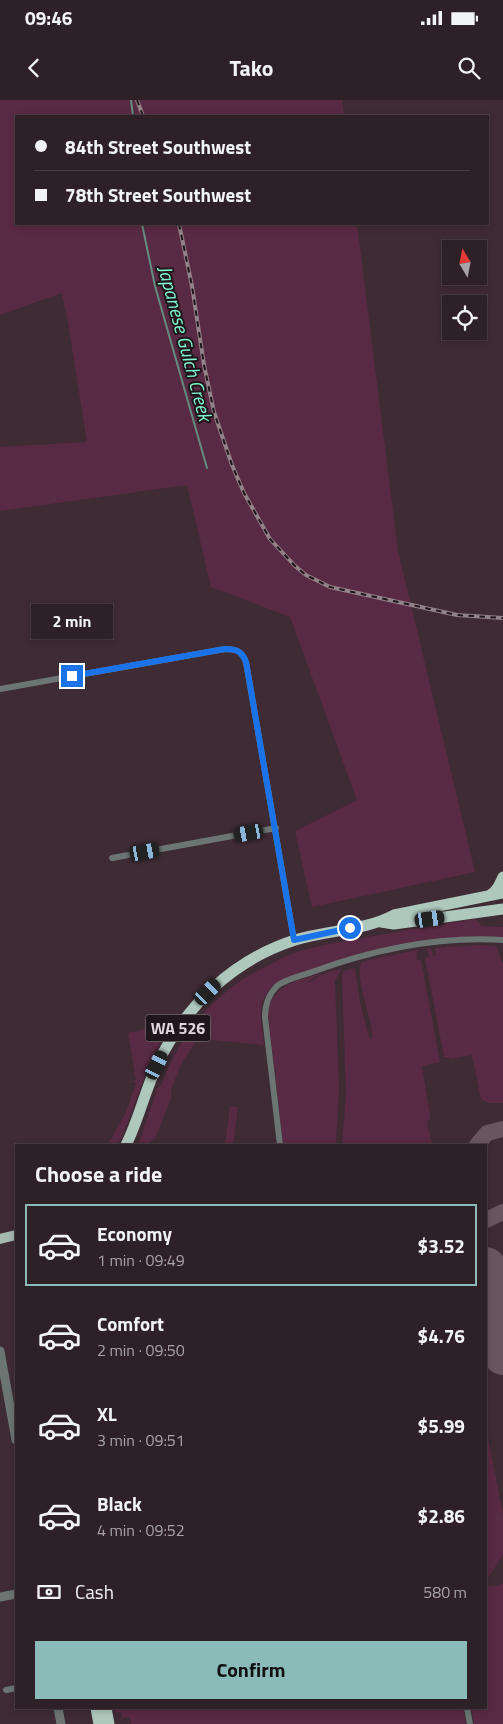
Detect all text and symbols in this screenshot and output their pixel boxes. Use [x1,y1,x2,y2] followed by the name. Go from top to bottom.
[25,3,72,32] text: 09:46
[229,51,274,85] text: Tako
[20,54,48,82] icon: back
[455,54,483,82] icon: search
[65,132,251,161] text: 84th Street Southwest
[65,180,251,209] text: 78th Street Southwest
[442,240,488,285] north arrow
[442,240,487,340] map controls
[151,262,221,426] water label: Japanese Gulch Creek
[442,295,487,340] button: locate
[31,604,113,638] callout: 2 min
[53,609,91,633] text: 2 min
[61,665,83,687] route end
[232,823,265,843] car
[128,842,161,862] car
[414,909,445,929] car
[339,917,361,939] route start
[192,976,223,1008] car
[146,1014,210,1041] road number: WA 526
[143,1048,170,1082] car
[35,1157,162,1191] text: Choose a ride
[97,1219,172,1248] text: Economy
[37,1223,82,1268] icon: car
[418,1231,465,1260] text: $3.52
[97,1248,185,1272] text: 1 min · 09:49
[97,1309,164,1338] text: Comfort
[37,1313,82,1358] icon: car
[418,1321,465,1350] text: $4.76
[97,1338,185,1362] text: 2 min · 09:50
[97,1399,117,1428] text: XL
[37,1403,82,1448] icon: car
[418,1411,465,1440] text: $5.99
[97,1428,185,1452] text: 3 min · 09:51
[97,1489,142,1518] text: Black
[37,1493,82,1538] icon: car
[418,1501,465,1530] text: $2.86
[97,1518,185,1542] text: 4 min · 09:52
[75,1577,114,1606] text: Cash
[35,1578,63,1606] icon: cash
[423,1580,467,1604] text: 580 m
[35,1641,467,1699] button: Confirm

